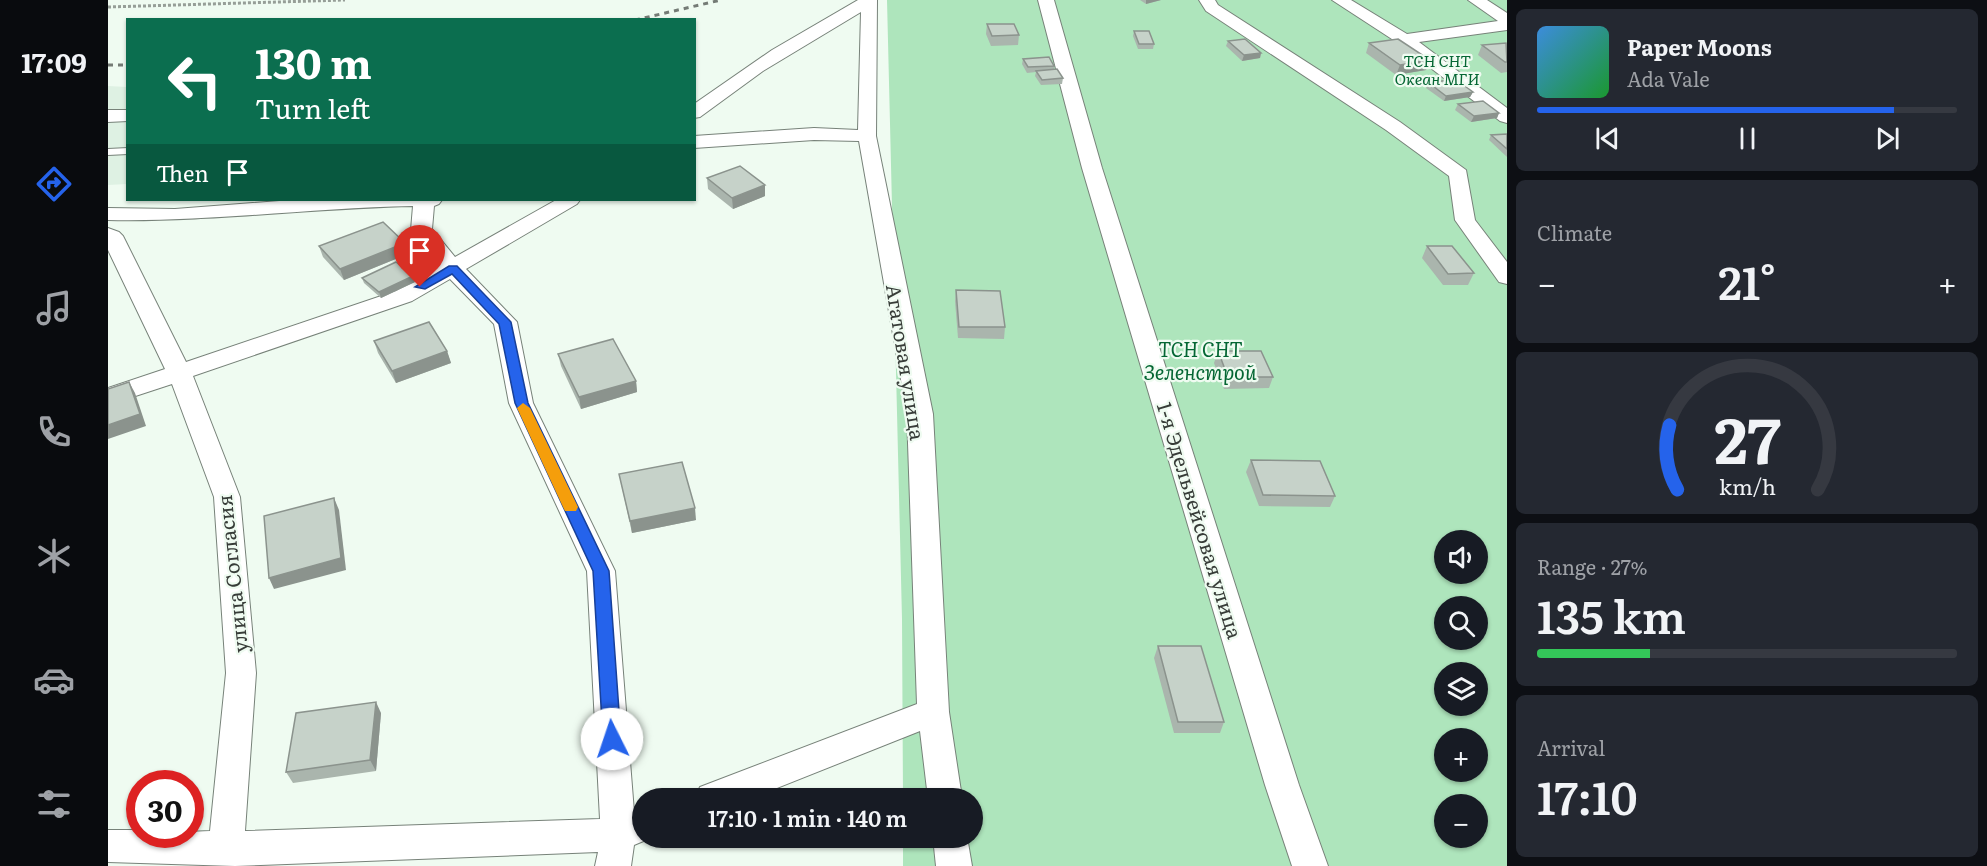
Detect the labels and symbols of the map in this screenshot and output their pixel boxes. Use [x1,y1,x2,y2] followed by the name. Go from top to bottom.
[1395,48,1479,90] park label: ТСН СНТ Океан МГИ
[394,225,445,287] pin
[880,282,934,442] street label: Агатовая улица
[1143,333,1257,386] park label: ТСН СНТ Зеленстрой
[1151,398,1251,642] street label: 1-я Эдельвейсовая улица
[208,493,254,655] street label: улица Согласия
[580,707,644,771] position arrow
[126,770,204,848] speed limit sign: 30

